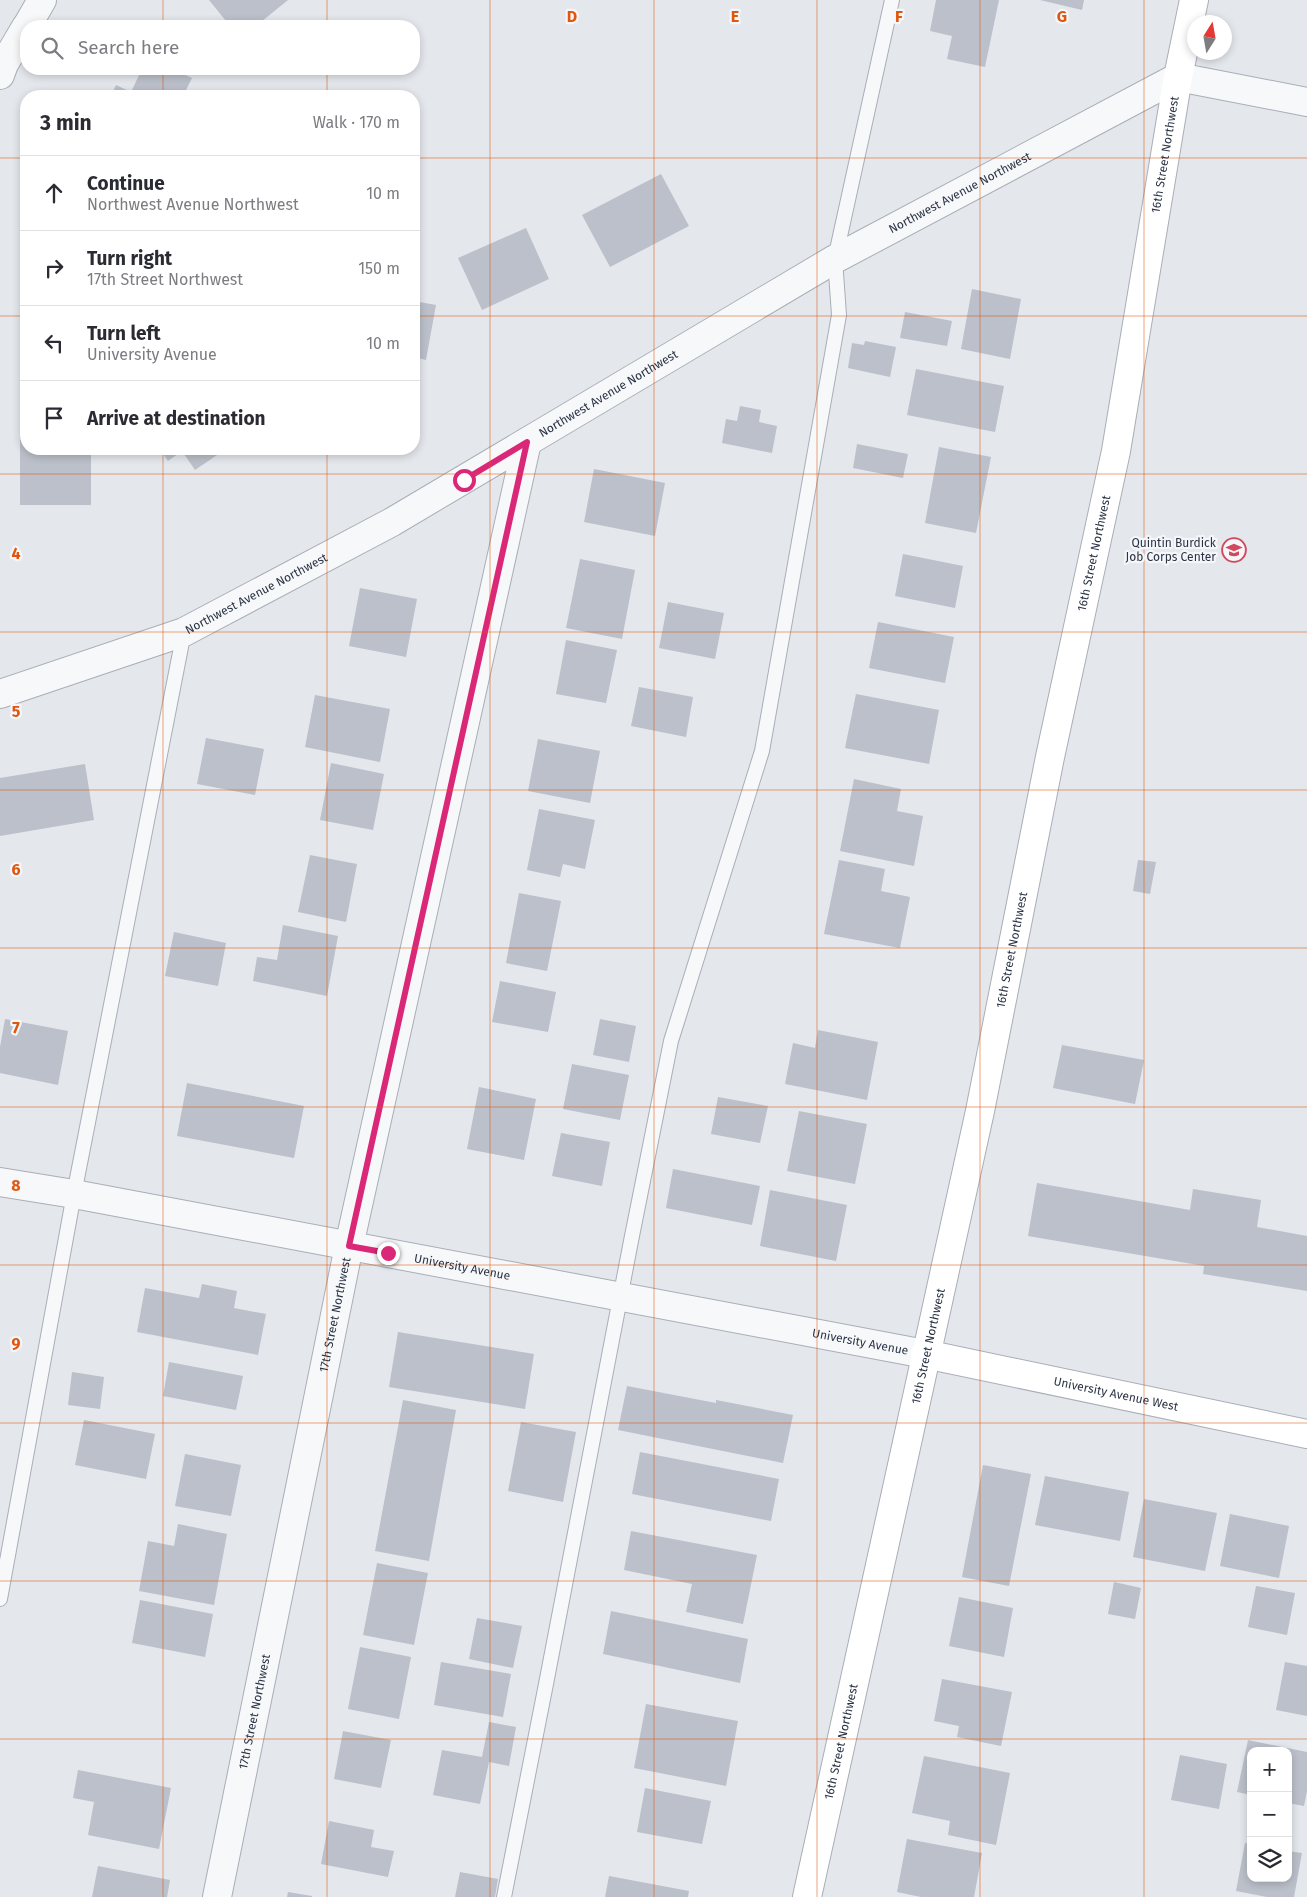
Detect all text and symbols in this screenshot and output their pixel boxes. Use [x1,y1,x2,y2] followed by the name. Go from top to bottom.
[567,7,577,26] text: D
[731,7,739,26] text: E
[895,7,903,26] text: F
[1057,7,1067,26] text: G
[1187,15,1232,60] north arrow
[20,20,420,75] search box
[38,34,66,62] icon: search
[78,36,179,59] text: Search here
[1149,95,1182,214] street label: 16th Street Northwest
[40,110,92,136] text: 3 min
[313,113,400,132] text: Walk · 170 m
[886,149,1034,236] street label: Northwest Avenue Northwest
[87,172,165,195] text: Continue
[40,179,68,207] icon: ahead
[366,184,400,203] text: 10 m
[87,195,299,214] text: Northwest Avenue Northwest
[87,247,172,270] text: Turn right
[40,254,68,282] icon: right
[358,259,400,278] text: 150 m
[87,270,243,289] text: 17th Street Northwest
[87,322,161,345] text: Turn left
[40,329,68,357] icon: left
[366,334,400,353] text: 10 m
[87,345,217,364] text: University Avenue
[536,347,681,440] street label: Northwest Avenue Northwest
[40,404,68,432] icon: arrive
[87,407,266,430] text: Arrive at destination
[453,469,476,492] route start
[1075,493,1113,613] street label: 16th Street Northwest
[1126,536,1217,564] place label: Quintin Burdick Job Corps Center
[1221,537,1247,563] school or university icon: Quintin Burdick Job Corps Center
[11,544,21,563] text: 4
[183,550,330,637] street label: Northwest Avenue Northwest
[12,702,21,721] text: 5
[11,860,21,879] text: 6
[994,890,1030,1009] street label: 16th Street Northwest
[12,1018,20,1037] text: 7
[11,1176,21,1195] text: 8
[377,1242,400,1265] route end
[413,1251,511,1283] street label: University Avenue
[317,1255,354,1374] street label: 17th Street Northwest
[909,1286,948,1405] street label: 16th Street Northwest
[811,1326,909,1358] street label: University Avenue
[12,1334,21,1353] text: 9
[1052,1374,1180,1414] street label: University Avenue West
[236,1652,273,1771] street label: 17th Street Northwest
[822,1682,861,1801] street label: 16th Street Northwest
[1247,1747,1292,1882] map controls
[1247,1747,1292,1792] button: +
[1247,1792,1292,1837] button: −
[1247,1837,1292,1882] button: layers

